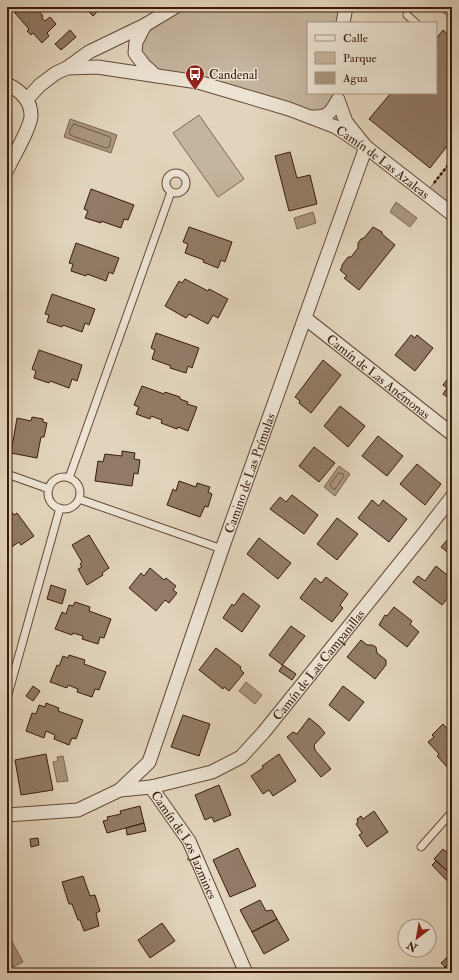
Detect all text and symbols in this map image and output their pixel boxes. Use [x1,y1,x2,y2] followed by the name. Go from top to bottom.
[307,22,437,94] legend
[343,31,368,46] text: Calle
[343,51,377,66] text: Parque
[184,63,206,91] bus stop icon: Candenal
[209,67,258,83] place label: Candenal
[342,71,369,86] text: Agua
[333,122,433,203] street label: Camín de Las Azaleas
[323,331,434,423] street label: Camín de Las Anémonas
[221,411,279,536] street label: Camino de Las Prímulas
[269,606,369,724] street label: Camín de Las Campanillas
[147,788,220,902] street label: Camín de Los Jazmines
[397,918,437,958] north arrow
[404,937,421,955] text: N

